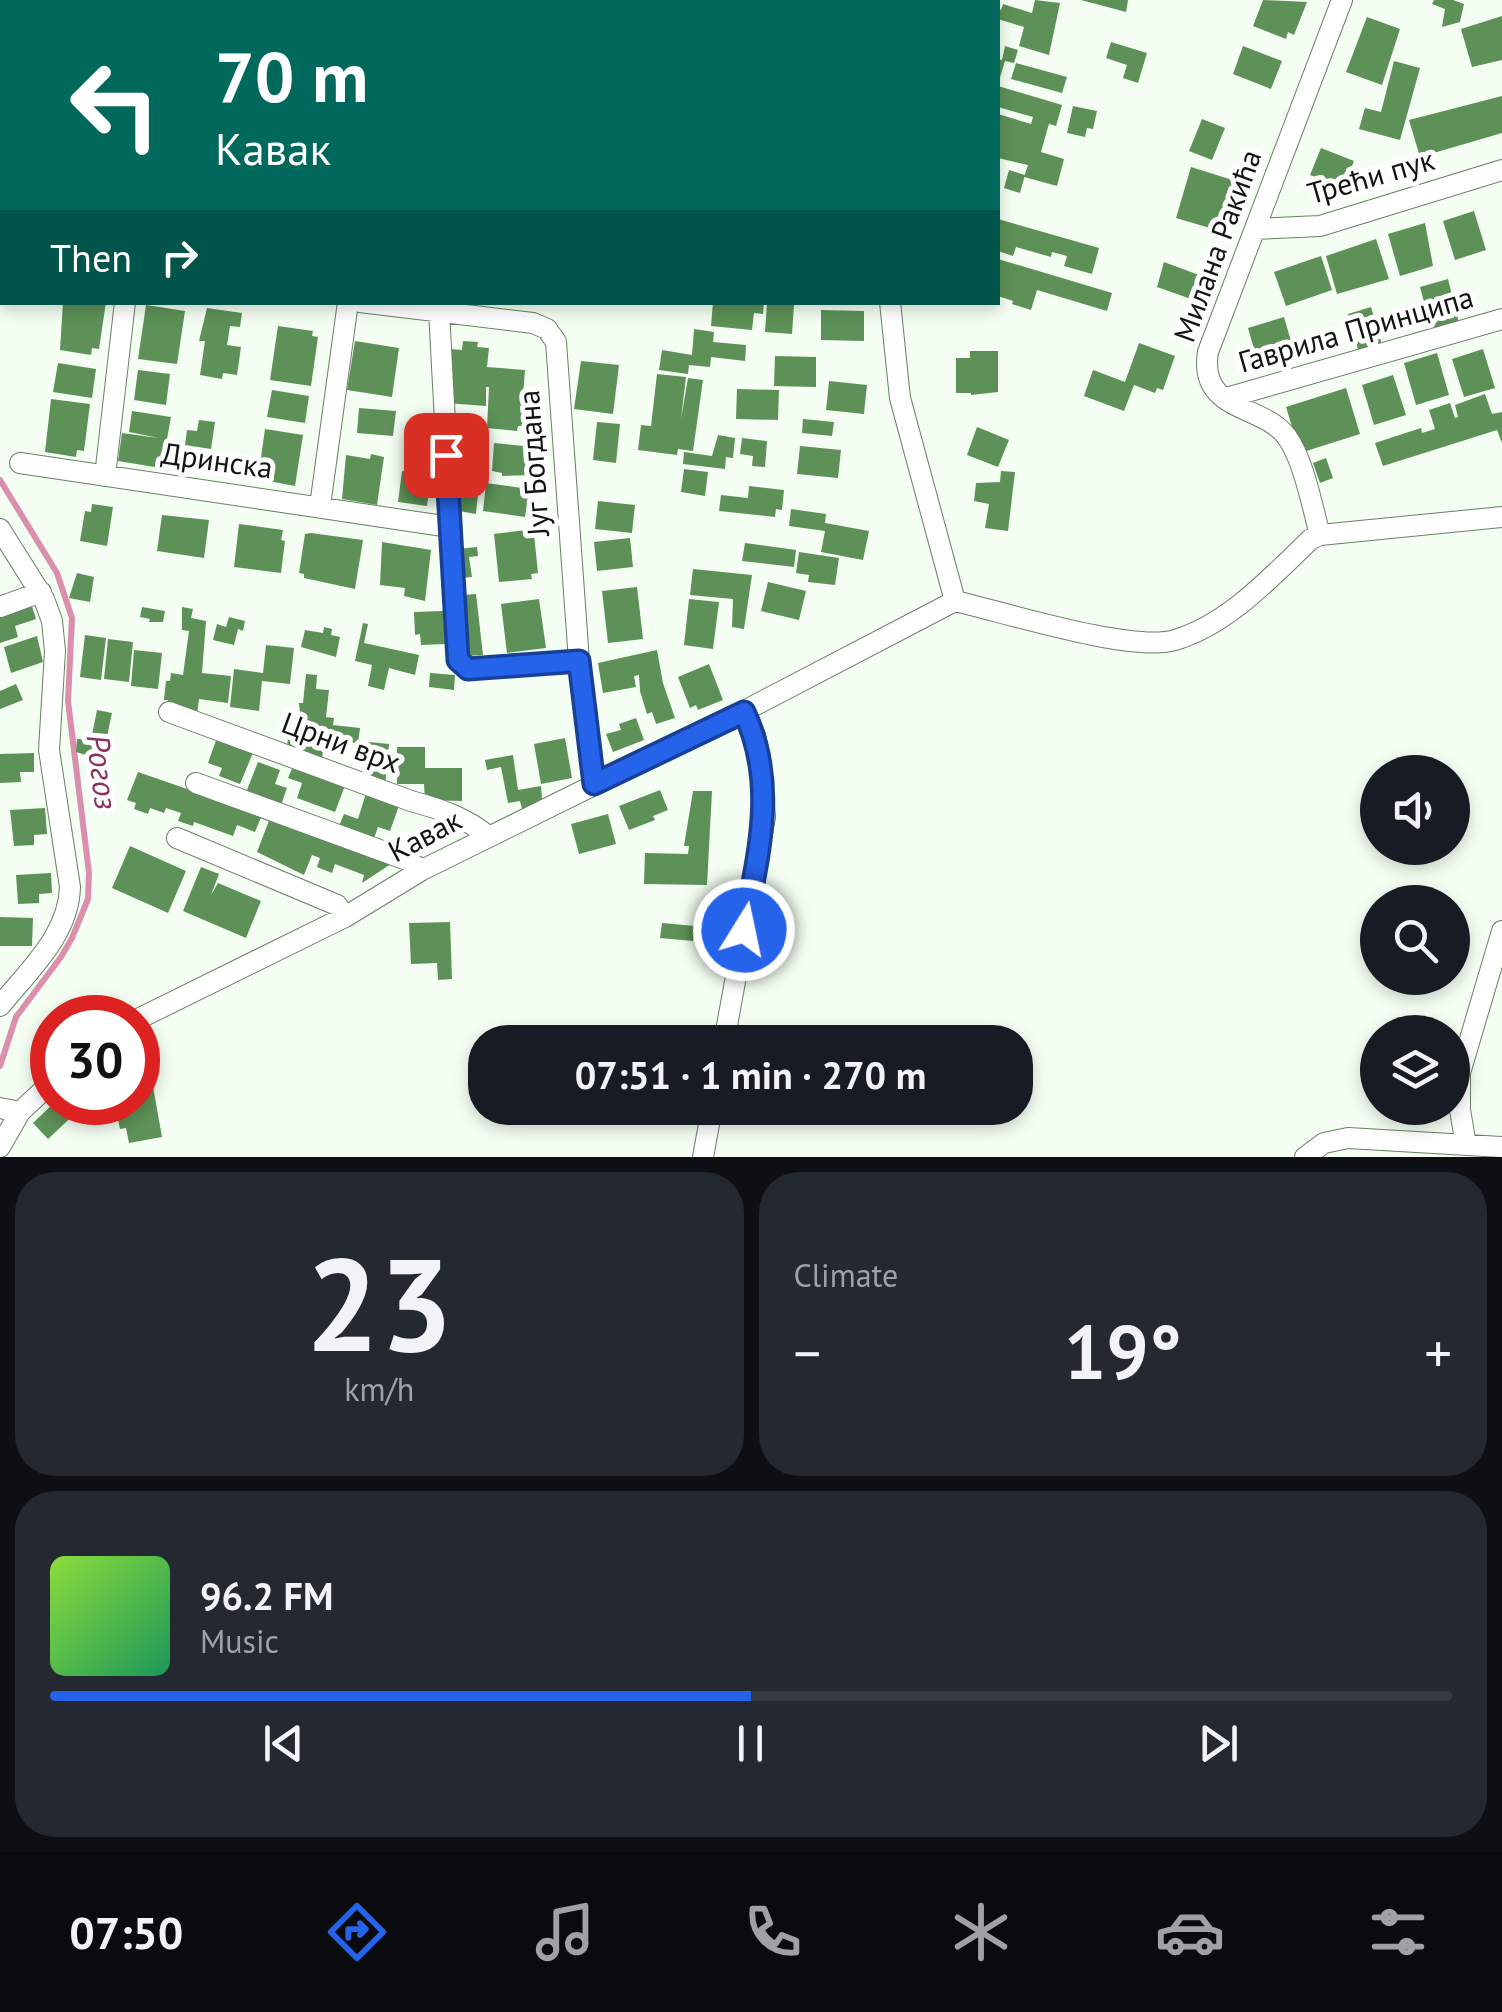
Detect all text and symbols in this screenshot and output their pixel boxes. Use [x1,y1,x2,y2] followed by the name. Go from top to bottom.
[215,31,368,121] text: 70 m
[50,40,180,170] icon: left
[215,119,331,177] text: Кавак
[1303,139,1439,212] street label: Трећи пук
[1164,144,1269,347] street label: Милана Ракића
[152,230,207,285] icon: right
[50,233,132,282] text: Then
[1234,276,1478,381] street label: Гаврила Принципа
[508,389,557,539] street label: Југ Богдана
[404,413,489,498] pin
[419,428,474,483] icon: arrive
[159,432,275,487] street label: Дринска
[277,702,406,781] street label: Црни врх
[78,732,128,812] water label: Рогоз
[1360,755,1470,1125] map controls
[1360,755,1470,865] button: sound
[381,799,468,870] street label: Кавак
[692,878,796,982] position arrow
[1360,885,1470,995] button: search
[30,995,160,1125] speed limit sign: 30
[1360,1015,1470,1125] button: layers
[575,1050,926,1099] text: 07:51 · 1 min · 270 m
[306,1219,453,1387] text: 23
[794,1254,898,1296] text: Climate
[1064,1303,1182,1400] text: 19°
[794,1317,821,1388] text: −
[1424,1317,1452,1388] text: +
[344,1368,414,1410] text: km/h
[200,1571,333,1620] text: 96.2 FM
[200,1620,279,1662] text: Music
[256,1716,311,1771] icon: previous
[723,1716,778,1771] icon: pause
[1191,1716,1246,1771] icon: next
[322,1897,392,1967] icon: directions
[530,1897,600,1967] icon: music
[738,1897,808,1967] icon: phone
[946,1897,1016,1967] icon: climate
[1155,1897,1225,1967] icon: car
[1363,1897,1433,1967] icon: filters
[69,1903,183,1961] text: 07:50

